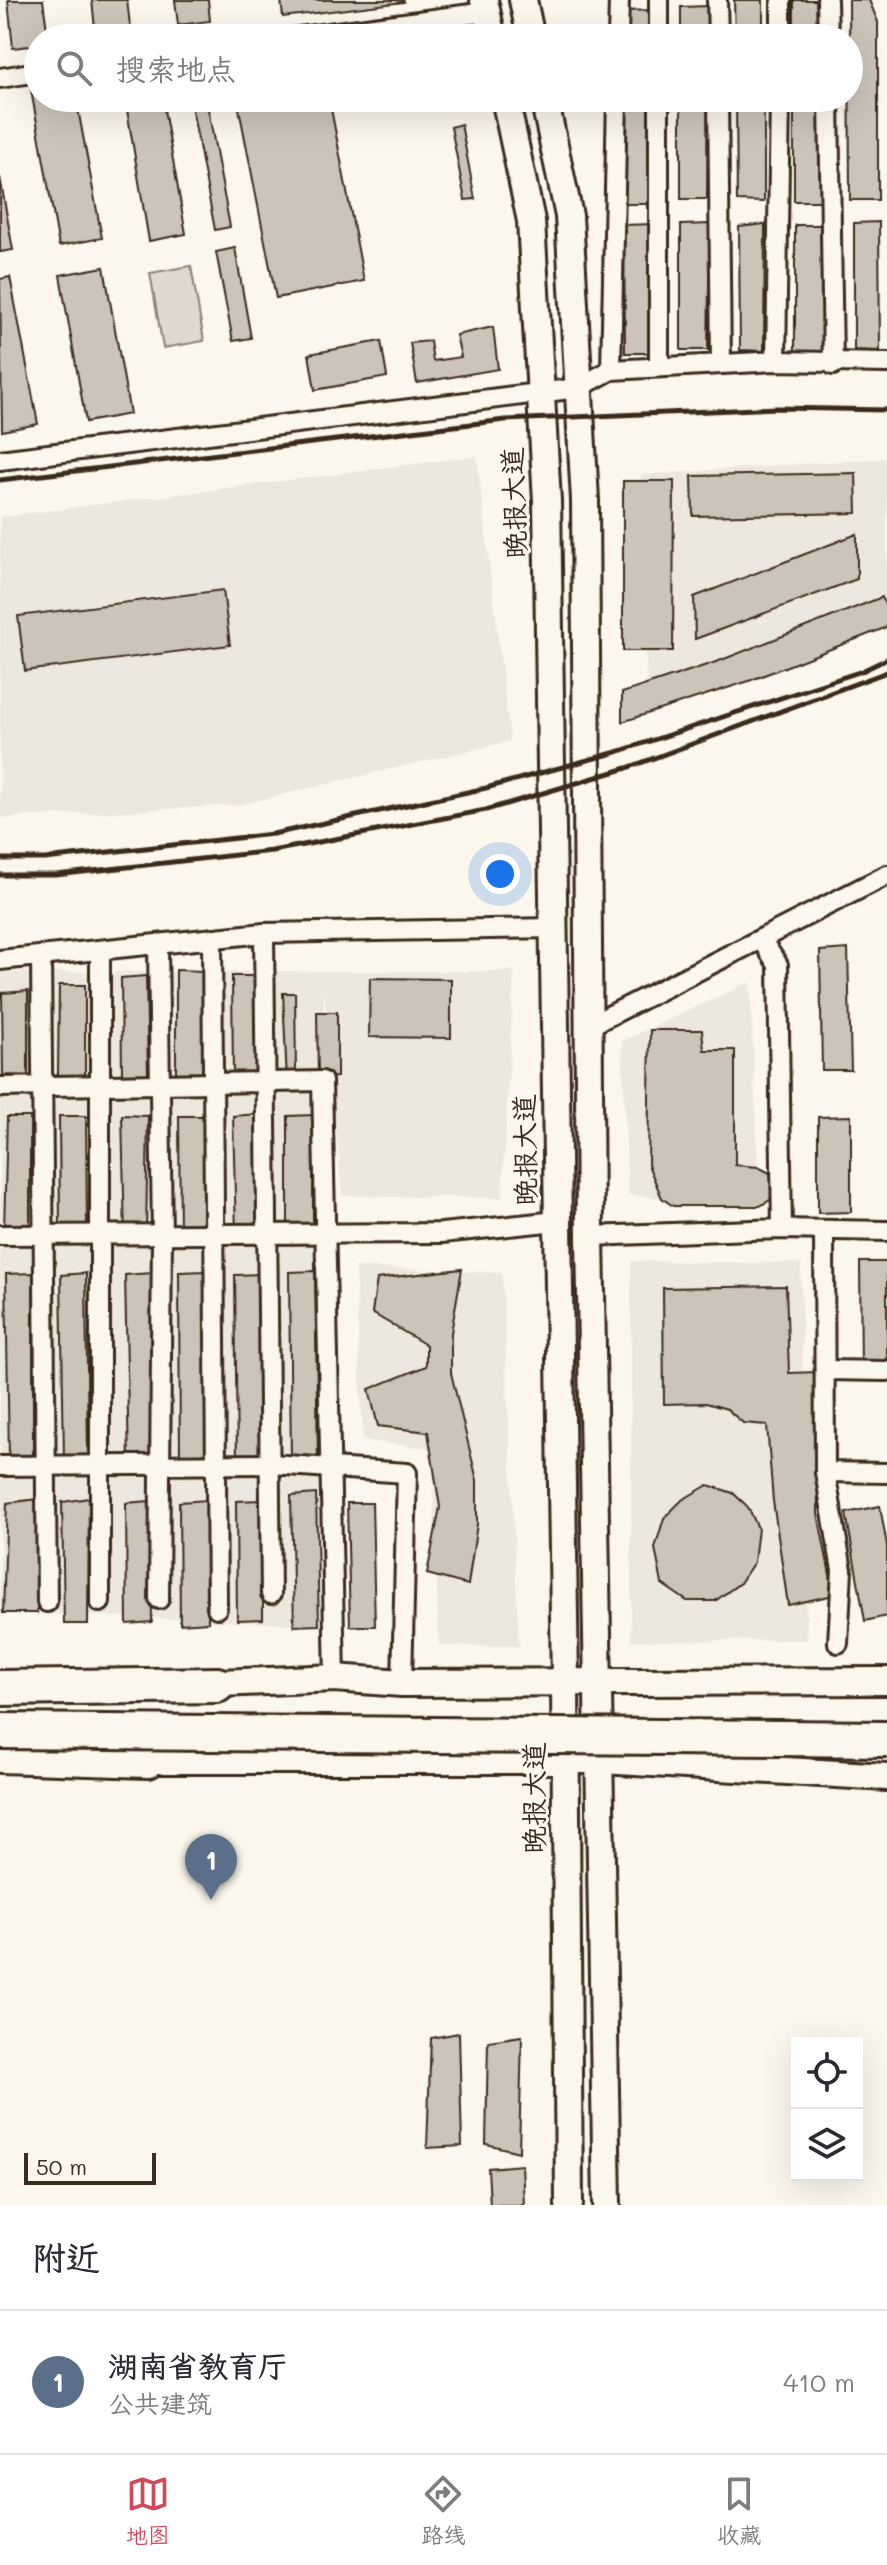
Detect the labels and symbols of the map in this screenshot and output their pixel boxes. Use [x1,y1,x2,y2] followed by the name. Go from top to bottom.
[493,446,533,560] street label: 晚报大道
[480,854,520,894] your location
[505,1094,543,1206] street label: 晚报大道
[515,1742,551,1854] street label: 晚报大道
[185,1834,237,1900] pin: 1
[24,2149,156,2185] scale bar

